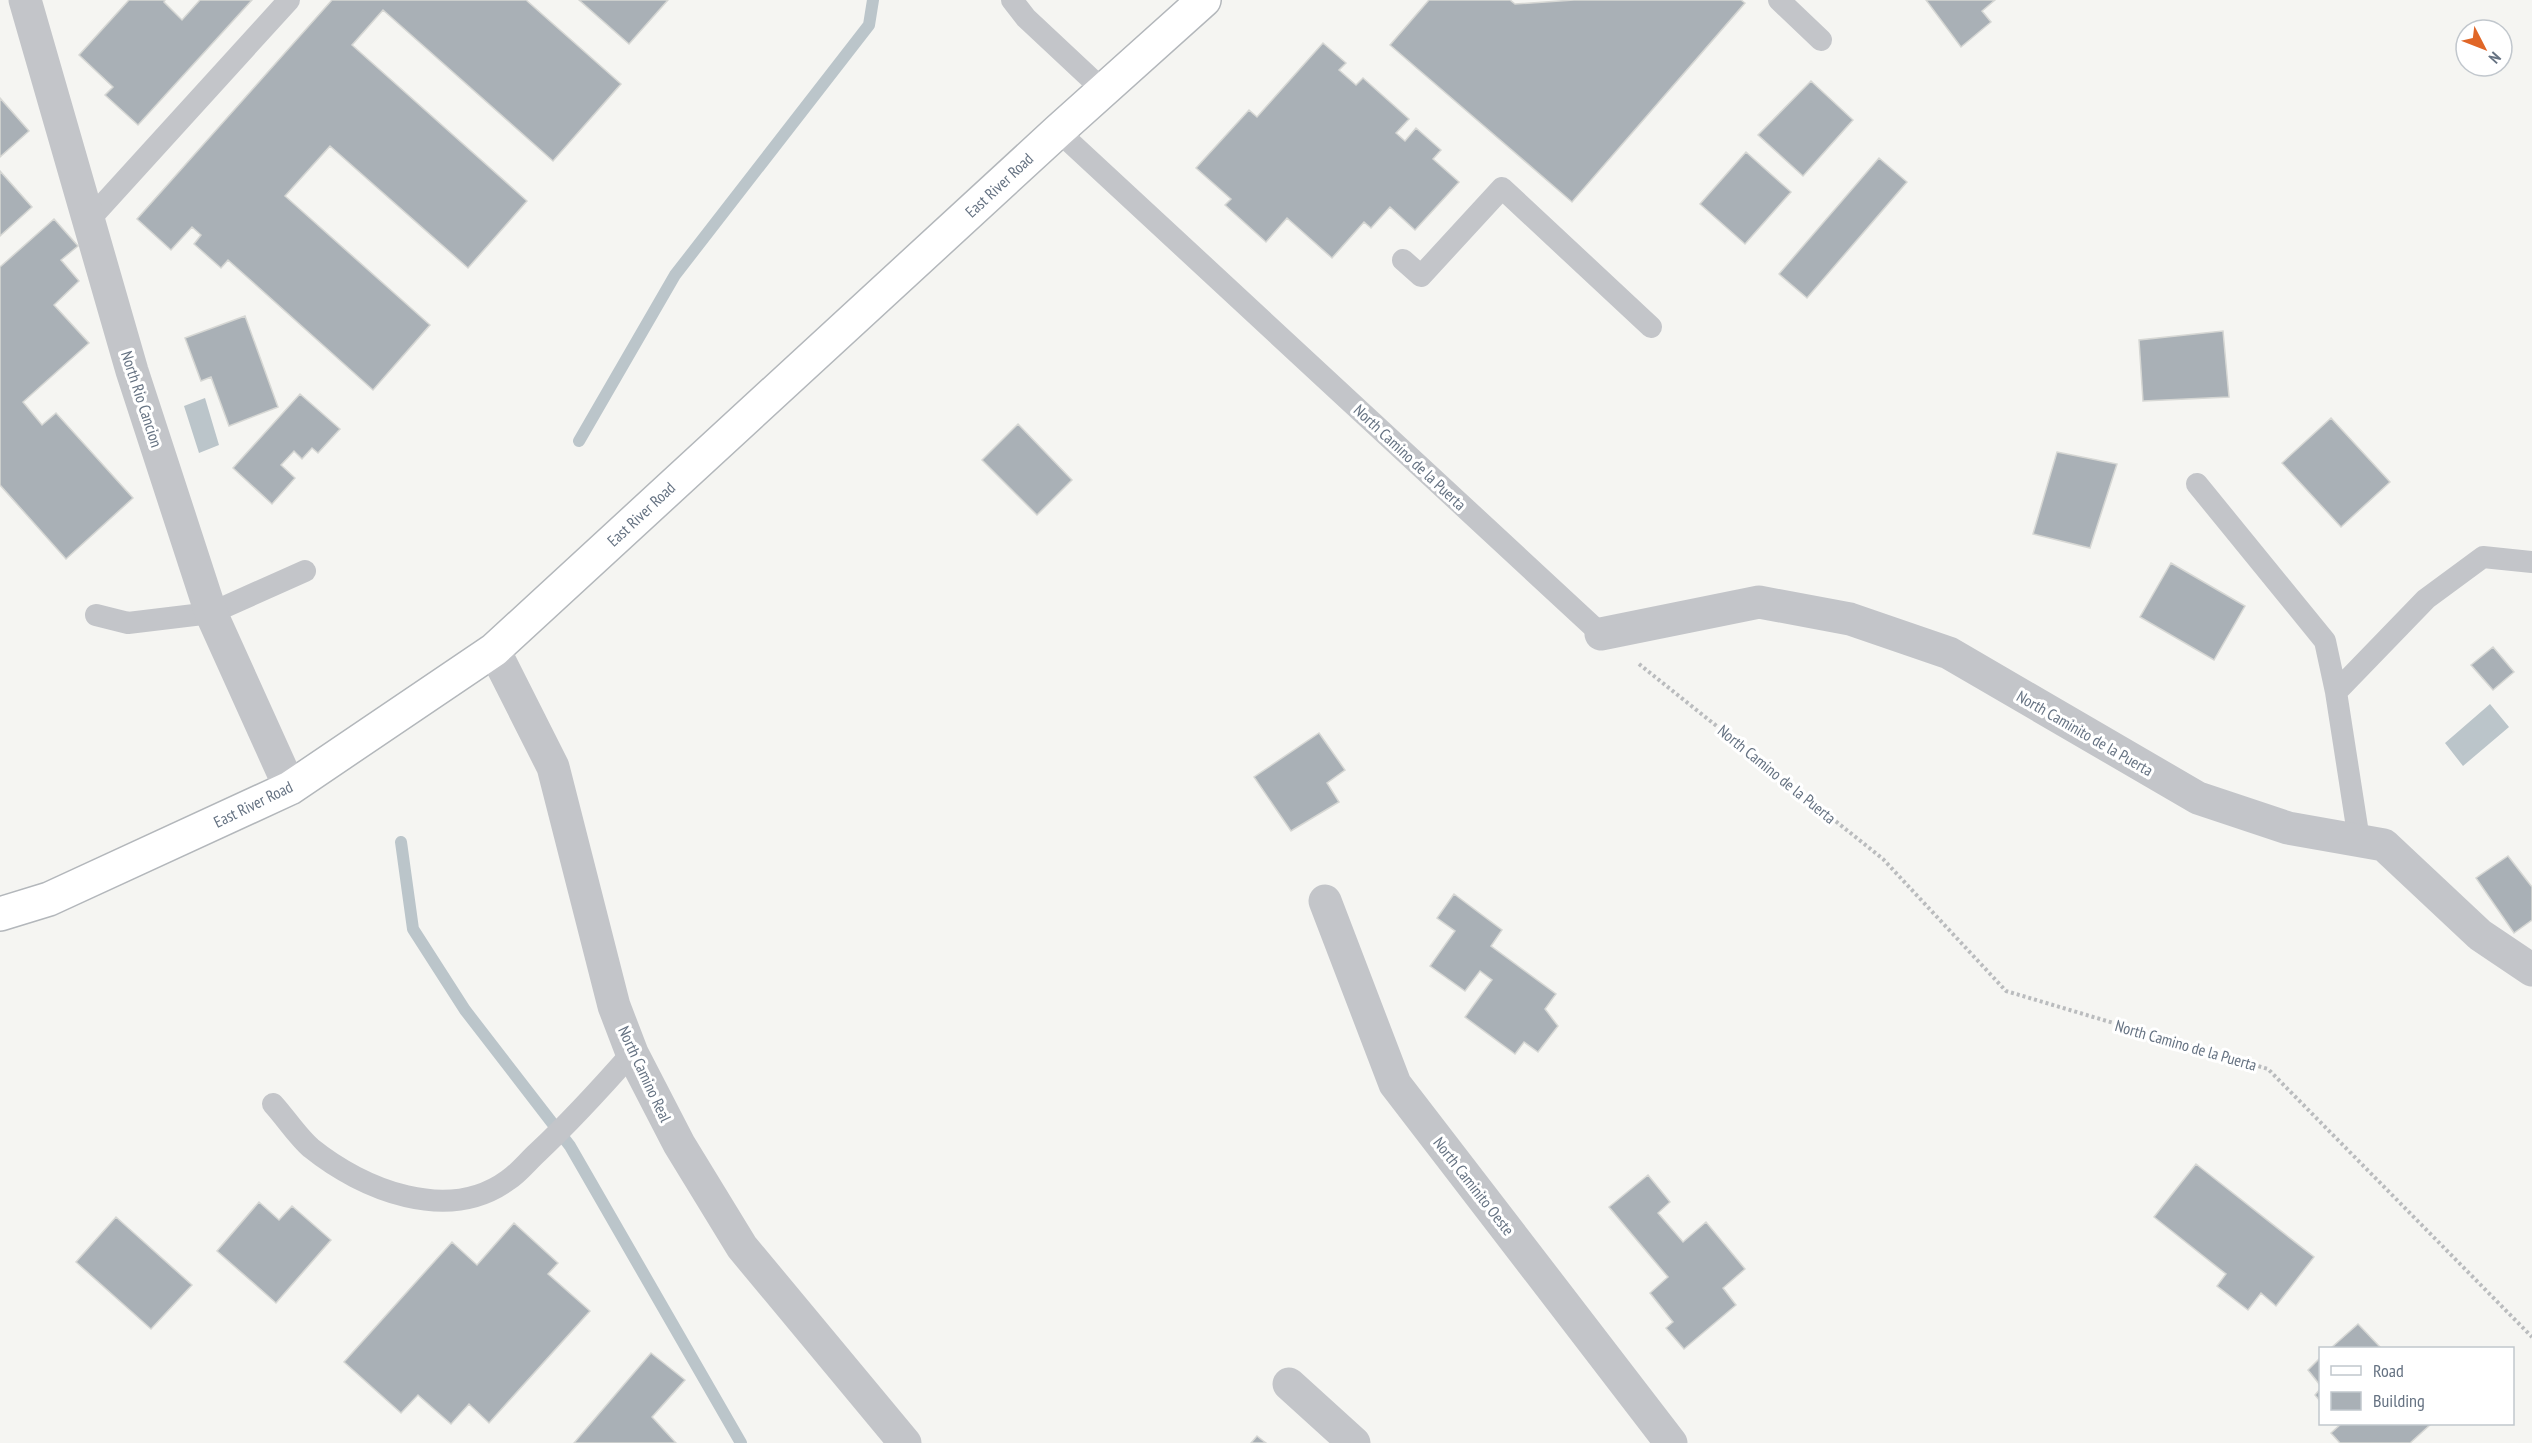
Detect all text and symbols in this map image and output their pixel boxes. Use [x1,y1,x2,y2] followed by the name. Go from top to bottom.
[2454,18,2514,78] north arrow
[2485,48,2505,68] text: N
[961,148,1037,221] street label: East River Road
[117,348,167,450] street label: North Rio Cancion
[1350,400,1470,514] street label: North Camino de la Puerta
[603,477,679,550] street label: East River Road
[2013,686,2157,780] street label: North Caminito de la Puerta
[1714,720,1840,828] street label: North Camino de la Puerta
[210,776,296,832] street label: East River Road
[2113,1015,2259,1075] street label: North Camino de la Puerta
[614,1023,676,1125] street label: North Camino Real
[1429,1133,1519,1239] street label: North Caminito Oeste
[2319,1347,2514,1425] legend
[2373,1359,2404,1382] text: Road
[2373,1389,2425,1412] text: Building

